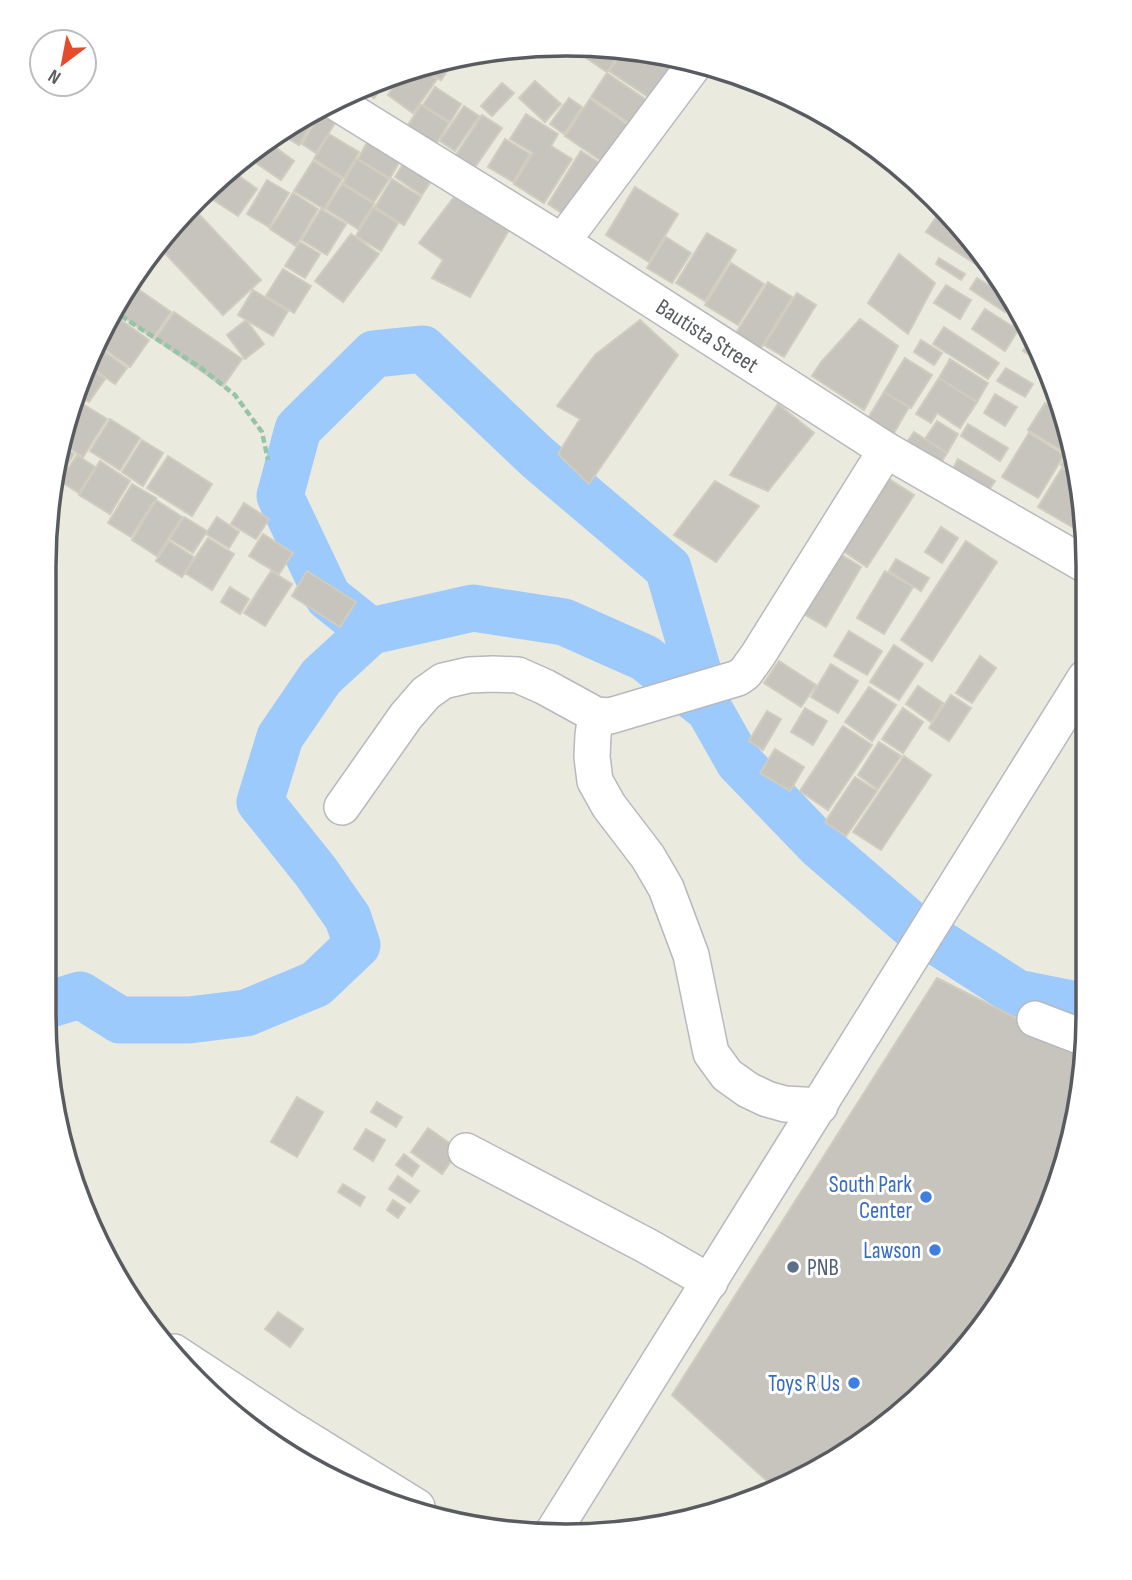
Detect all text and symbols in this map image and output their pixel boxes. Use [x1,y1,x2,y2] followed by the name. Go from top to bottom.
[28,28,98,98] north arrow
[44,64,65,89] text: N
[650,293,764,379] street label: Bautista Street
[829,1171,912,1225] place label: South Park Center
[918,1189,934,1205] marker: South Park Center
[863,1237,921,1265] place label: Lawson
[927,1242,943,1258] marker: Lawson
[807,1254,839,1282] place label: PNB
[785,1259,801,1275] marker: PNB
[768,1370,840,1398] place label: Toys R Us
[846,1375,862,1391] marker: Toys R Us

